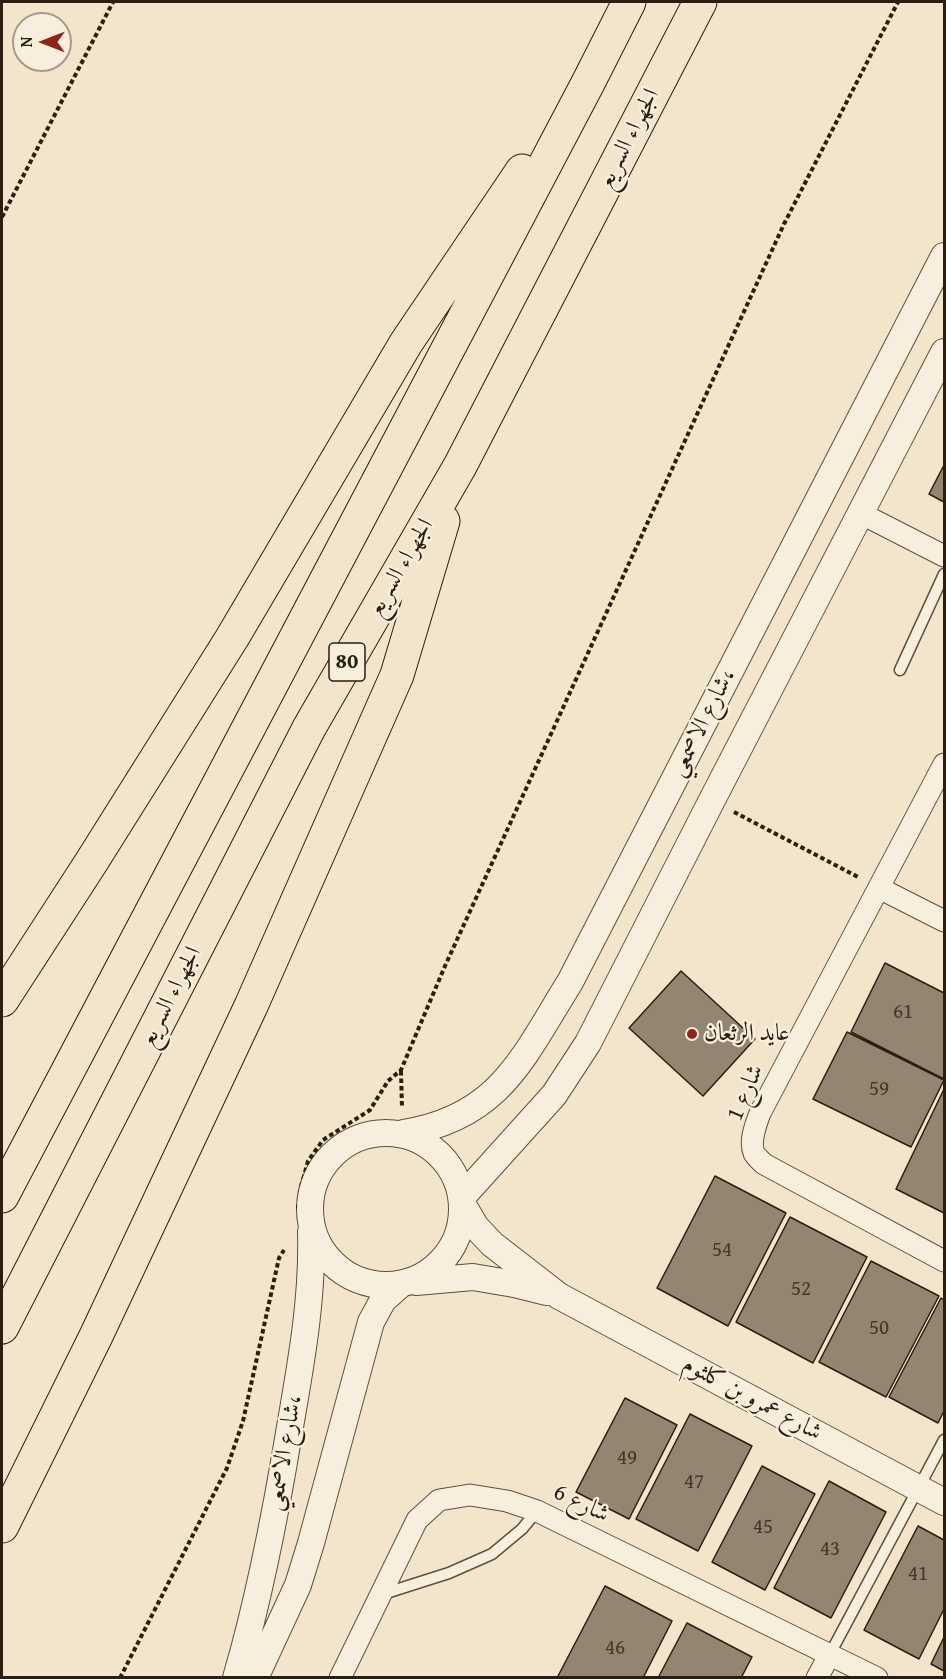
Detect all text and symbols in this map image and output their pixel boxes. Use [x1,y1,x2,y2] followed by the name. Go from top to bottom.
[12,12,72,72] north arrow
[14,37,38,47] text: N
[591,84,667,194] street label: الجهراء السريع
[361,514,441,622] street label: الجهراء السريع
[329,643,365,681] road number: 80
[664,664,742,782] street label: شارع الاصمعي،
[133,942,209,1052] street label: الجهراء السريع
[893,1000,913,1026] house number: 61
[704,1020,790,1048] place label: عايد الرثعان
[685,1027,699,1041] marker: عايد الرثعان
[721,1060,771,1126] street label: شارع 1
[869,1077,889,1103] house number: 59
[712,1238,732,1264] house number: 54
[791,1277,811,1303] house number: 52
[869,1316,889,1342] house number: 50
[677,1350,827,1448] street label: شارع عمرو بن كلثوم
[261,1393,309,1513] street label: شارع الاصمعي،
[617,1446,637,1472] house number: 49
[684,1470,704,1496] house number: 47
[548,1478,614,1530] street label: شارع 6
[753,1515,773,1541] house number: 45
[820,1537,840,1563] house number: 43
[908,1562,928,1588] house number: 41
[605,1636,625,1662] house number: 46

